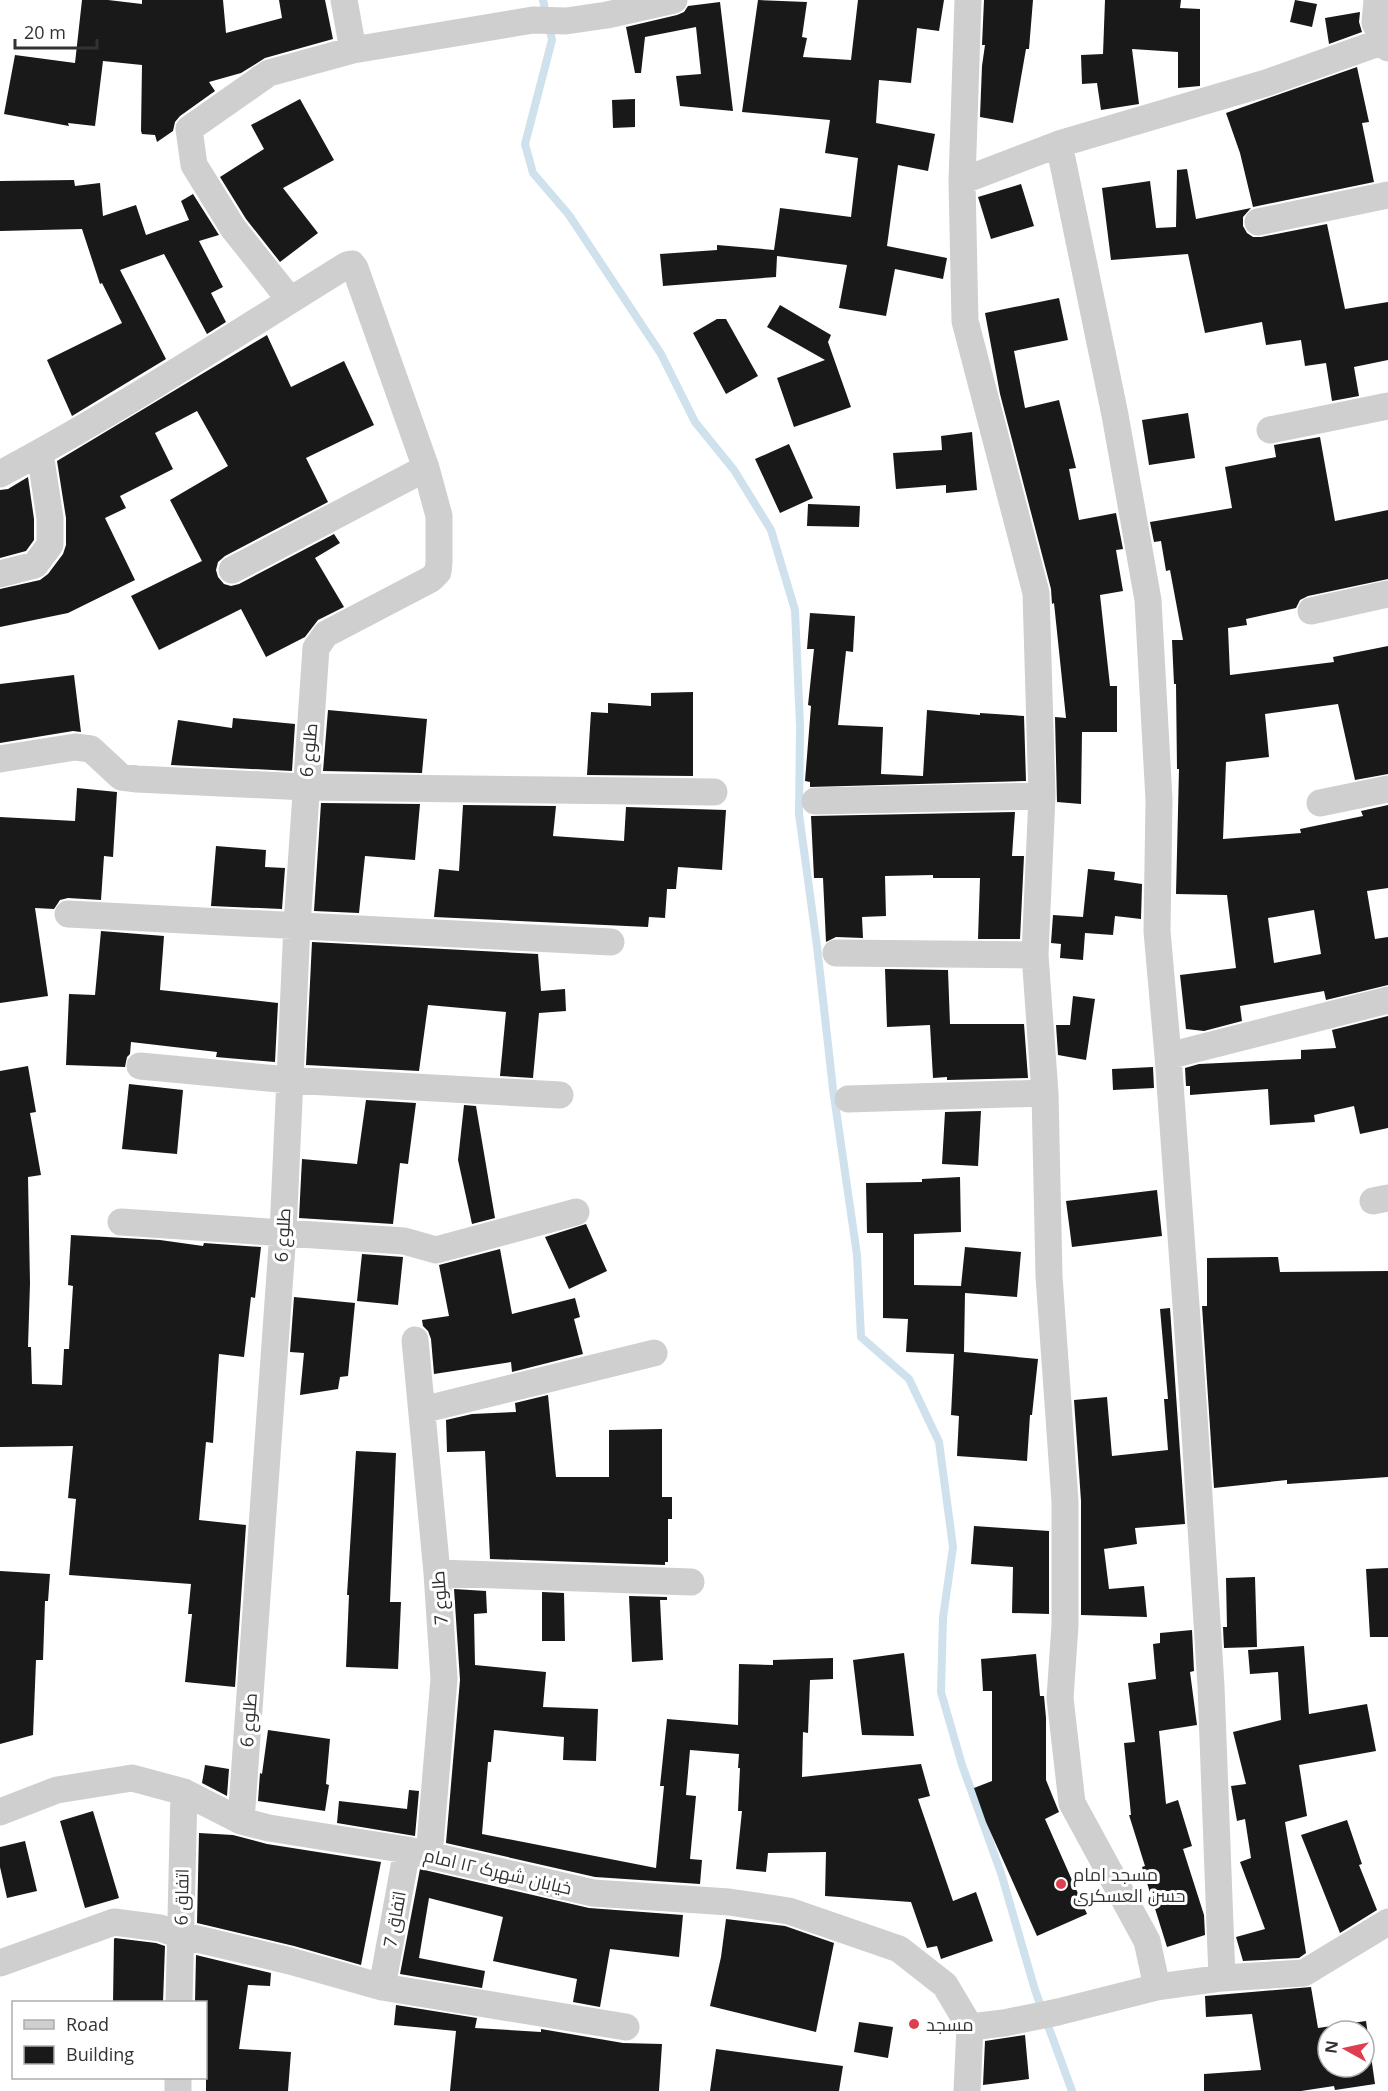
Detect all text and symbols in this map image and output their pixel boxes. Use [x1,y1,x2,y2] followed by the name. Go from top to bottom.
[15,12,98,50] scale bar
[24,20,66,44] text: 20 m
[294,722,323,778] street label: طلوع 6
[269,1207,296,1263] street label: طلوع 6
[425,1570,454,1626] street label: طلوع 7
[234,1692,263,1748] street label: طلوع 6
[421,1842,574,1901] street label: خیابان شهرک ۱۲ امام
[1073,1862,1186,1907] place label: مسجد امام حسن العسکری
[169,1868,194,1926] street label: اتفاق 6
[1054,1877,1068,1891] marker: مسجد امام حسن العسکری
[377,1889,412,1949] street label: اتفاق 7
[12,2001,207,2079] legend
[66,2012,109,2036] text: Road
[926,2012,974,2036] place label: مسجد
[907,2017,921,2031] marker: مسجد
[1316,2019,1376,2079] north arrow
[1319,2039,1343,2055] text: N
[66,2042,134,2066] text: Building

